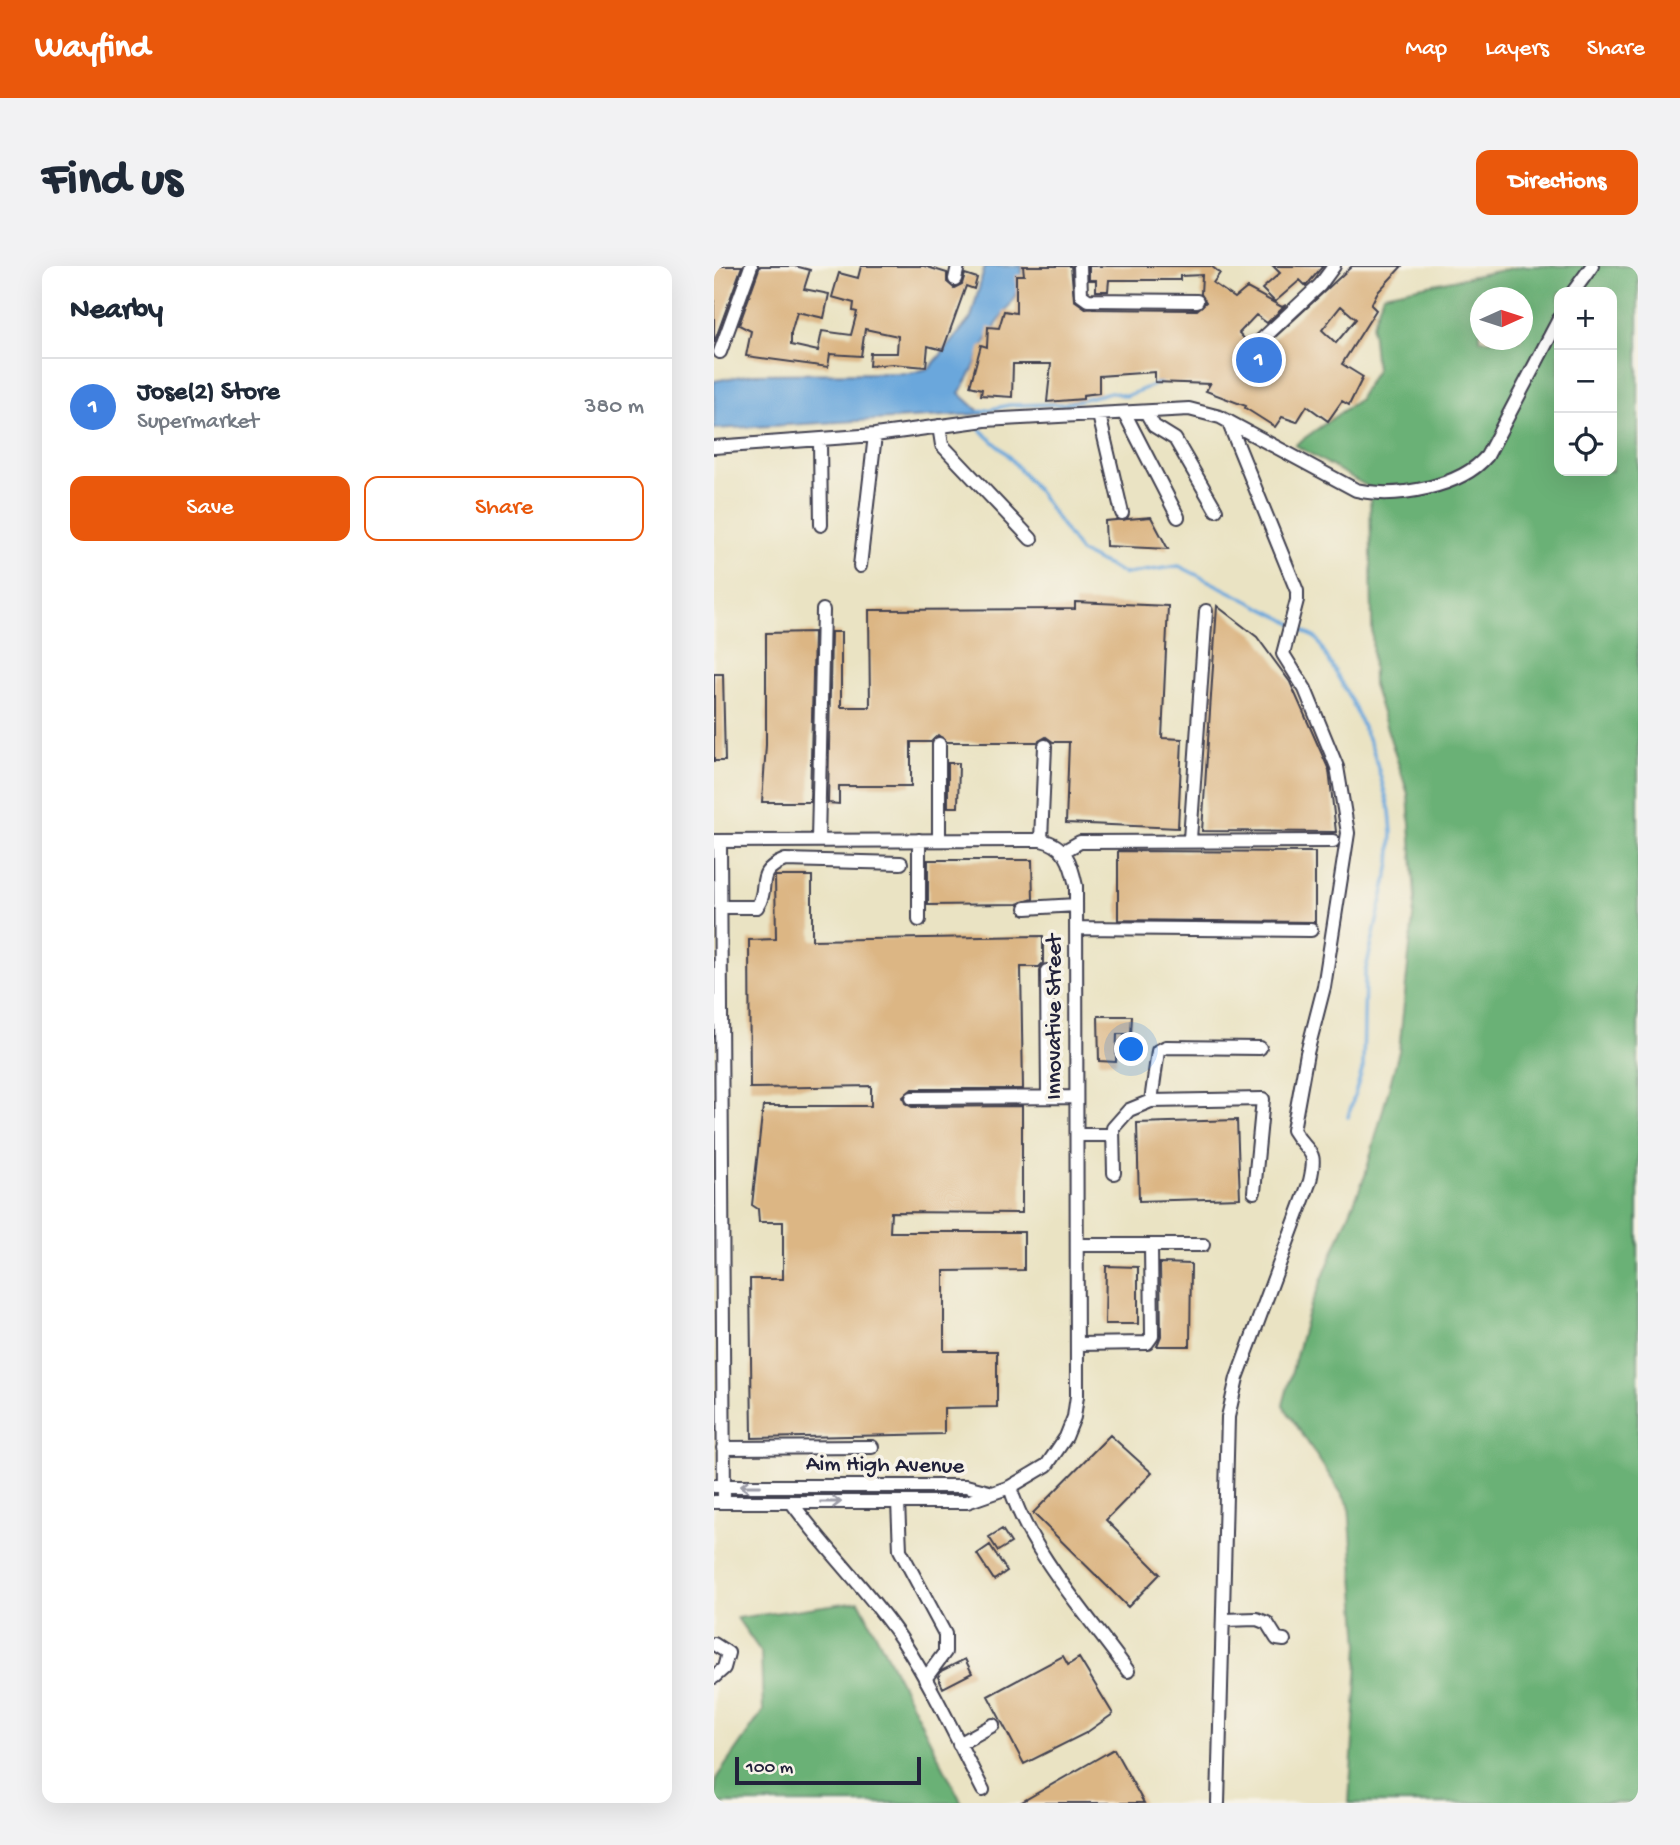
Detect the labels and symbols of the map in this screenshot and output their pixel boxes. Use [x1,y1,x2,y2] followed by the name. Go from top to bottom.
[1470,287,1533,350] north arrow
[1236,334,1282,386] pin: 1
[1042,933,1069,1100] street label: Innovative Street
[1114,1032,1148,1066] your location
[806,1451,966,1481] street label: Aim High Avenue
[739,1479,762,1493] one-way arrow
[819,1495,842,1509] one-way arrow
[735,1754,920,1786] scale bar

